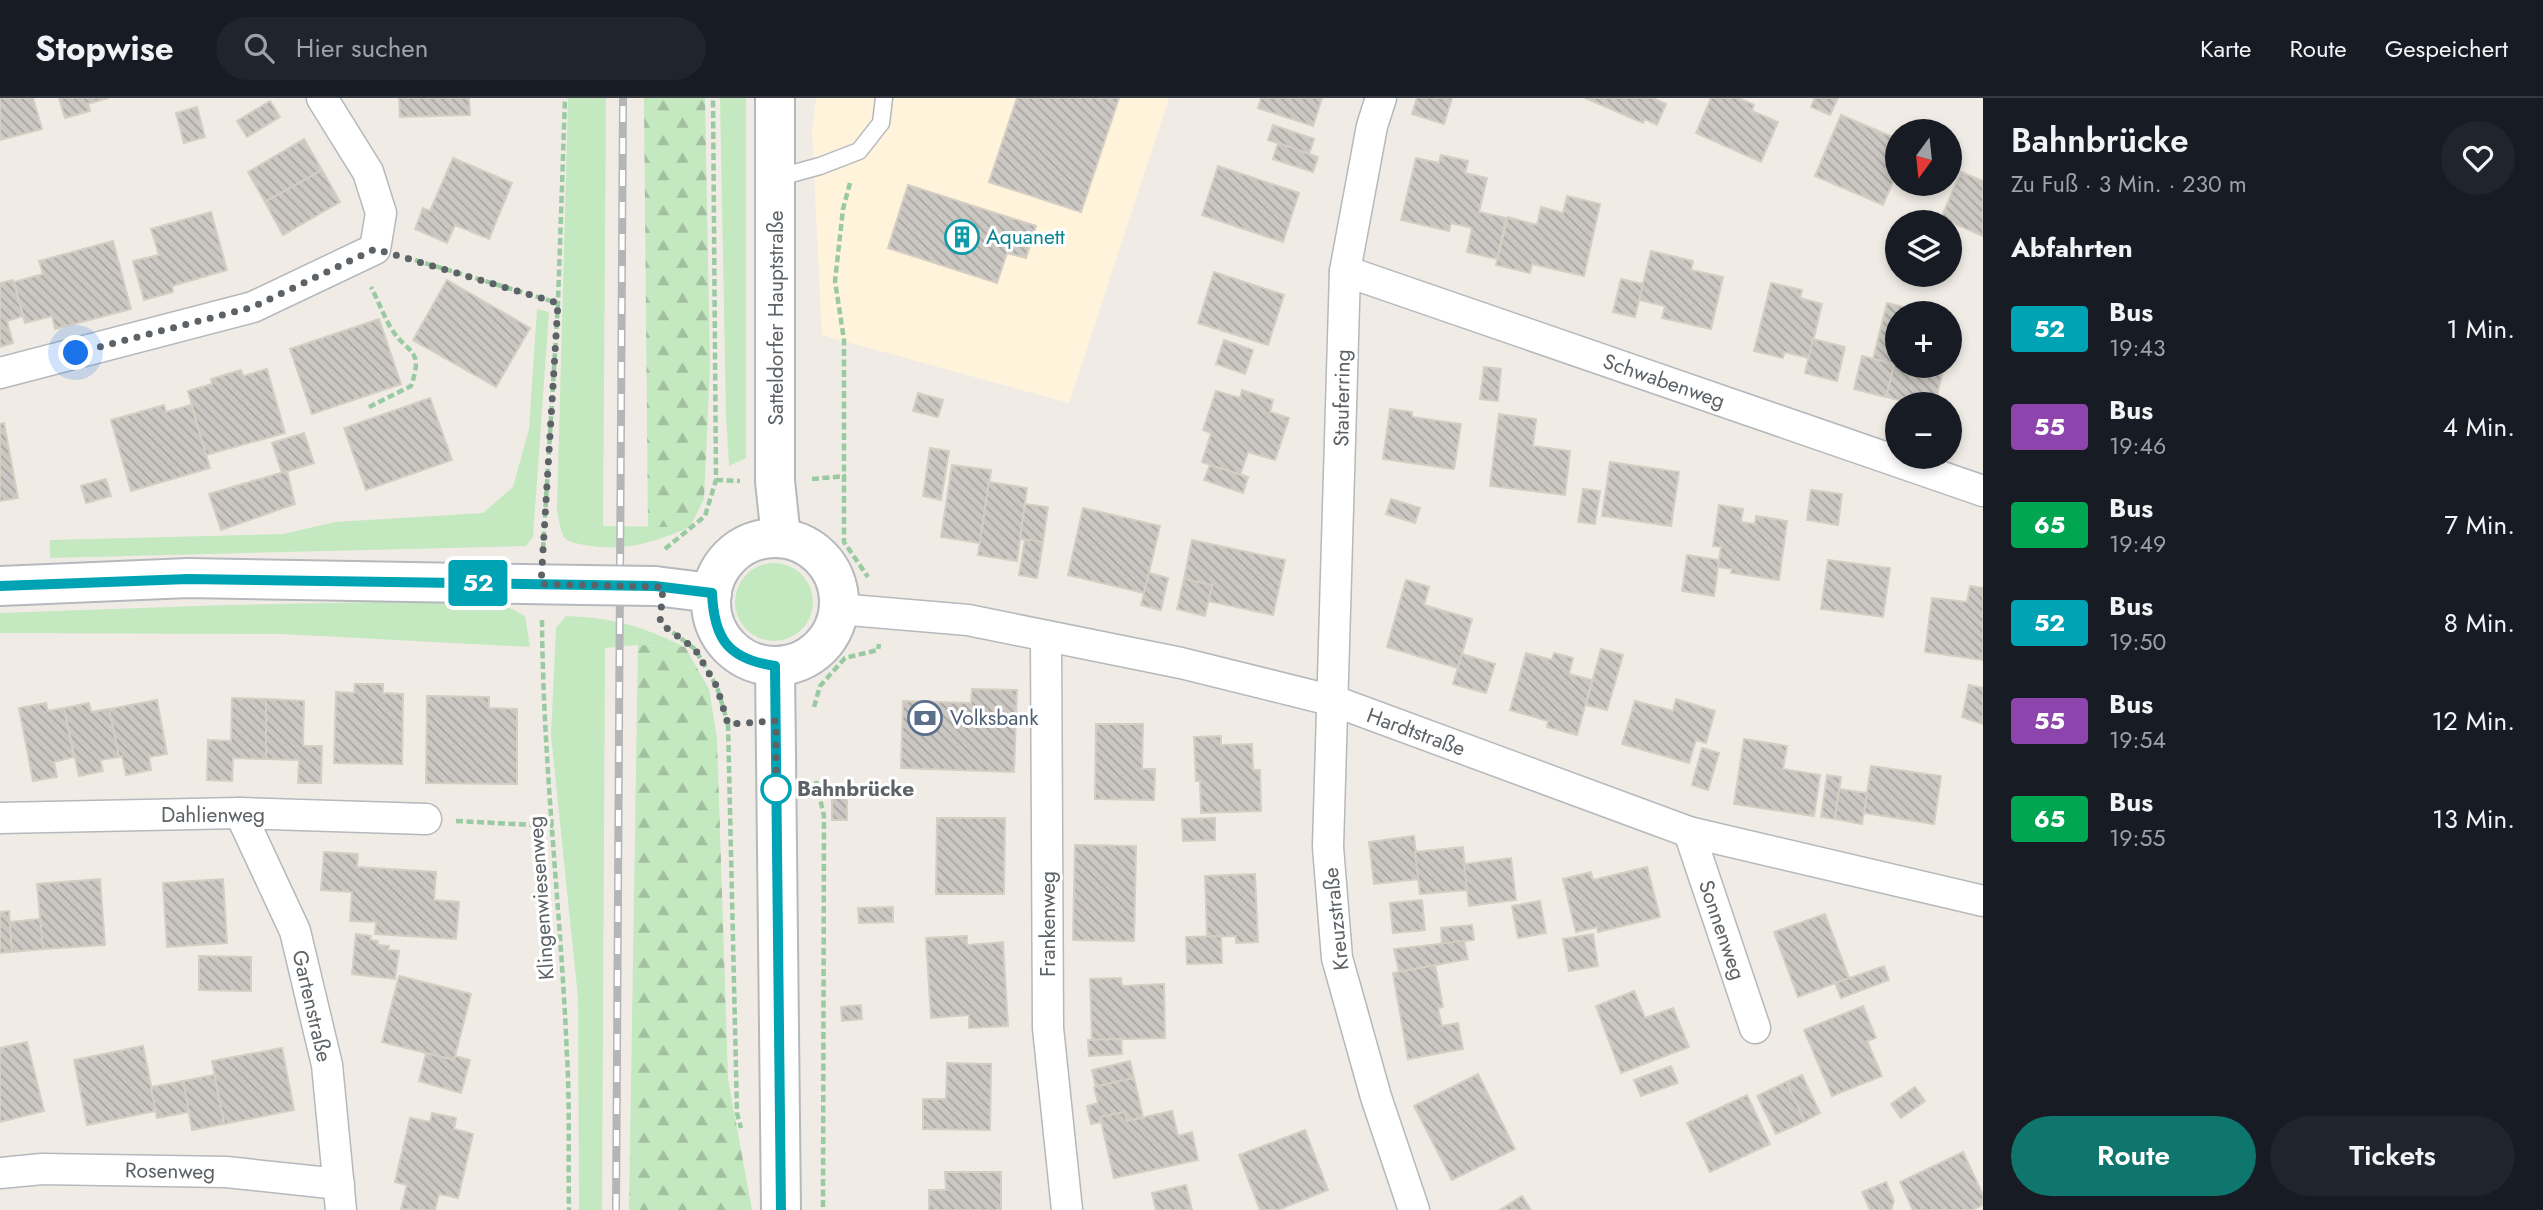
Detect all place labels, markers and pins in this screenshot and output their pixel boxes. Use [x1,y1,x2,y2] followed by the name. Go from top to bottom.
[943,218,981,256] building icon: Aquanett
[986,222,1065,252] place label: Aquanett
[906,699,944,737] bank icon: Volksbank
[950,703,1039,733] place label: Volksbank
[761,774,791,804] marker: Bahnbrücke
[797,774,914,804] place label: Bahnbrücke

